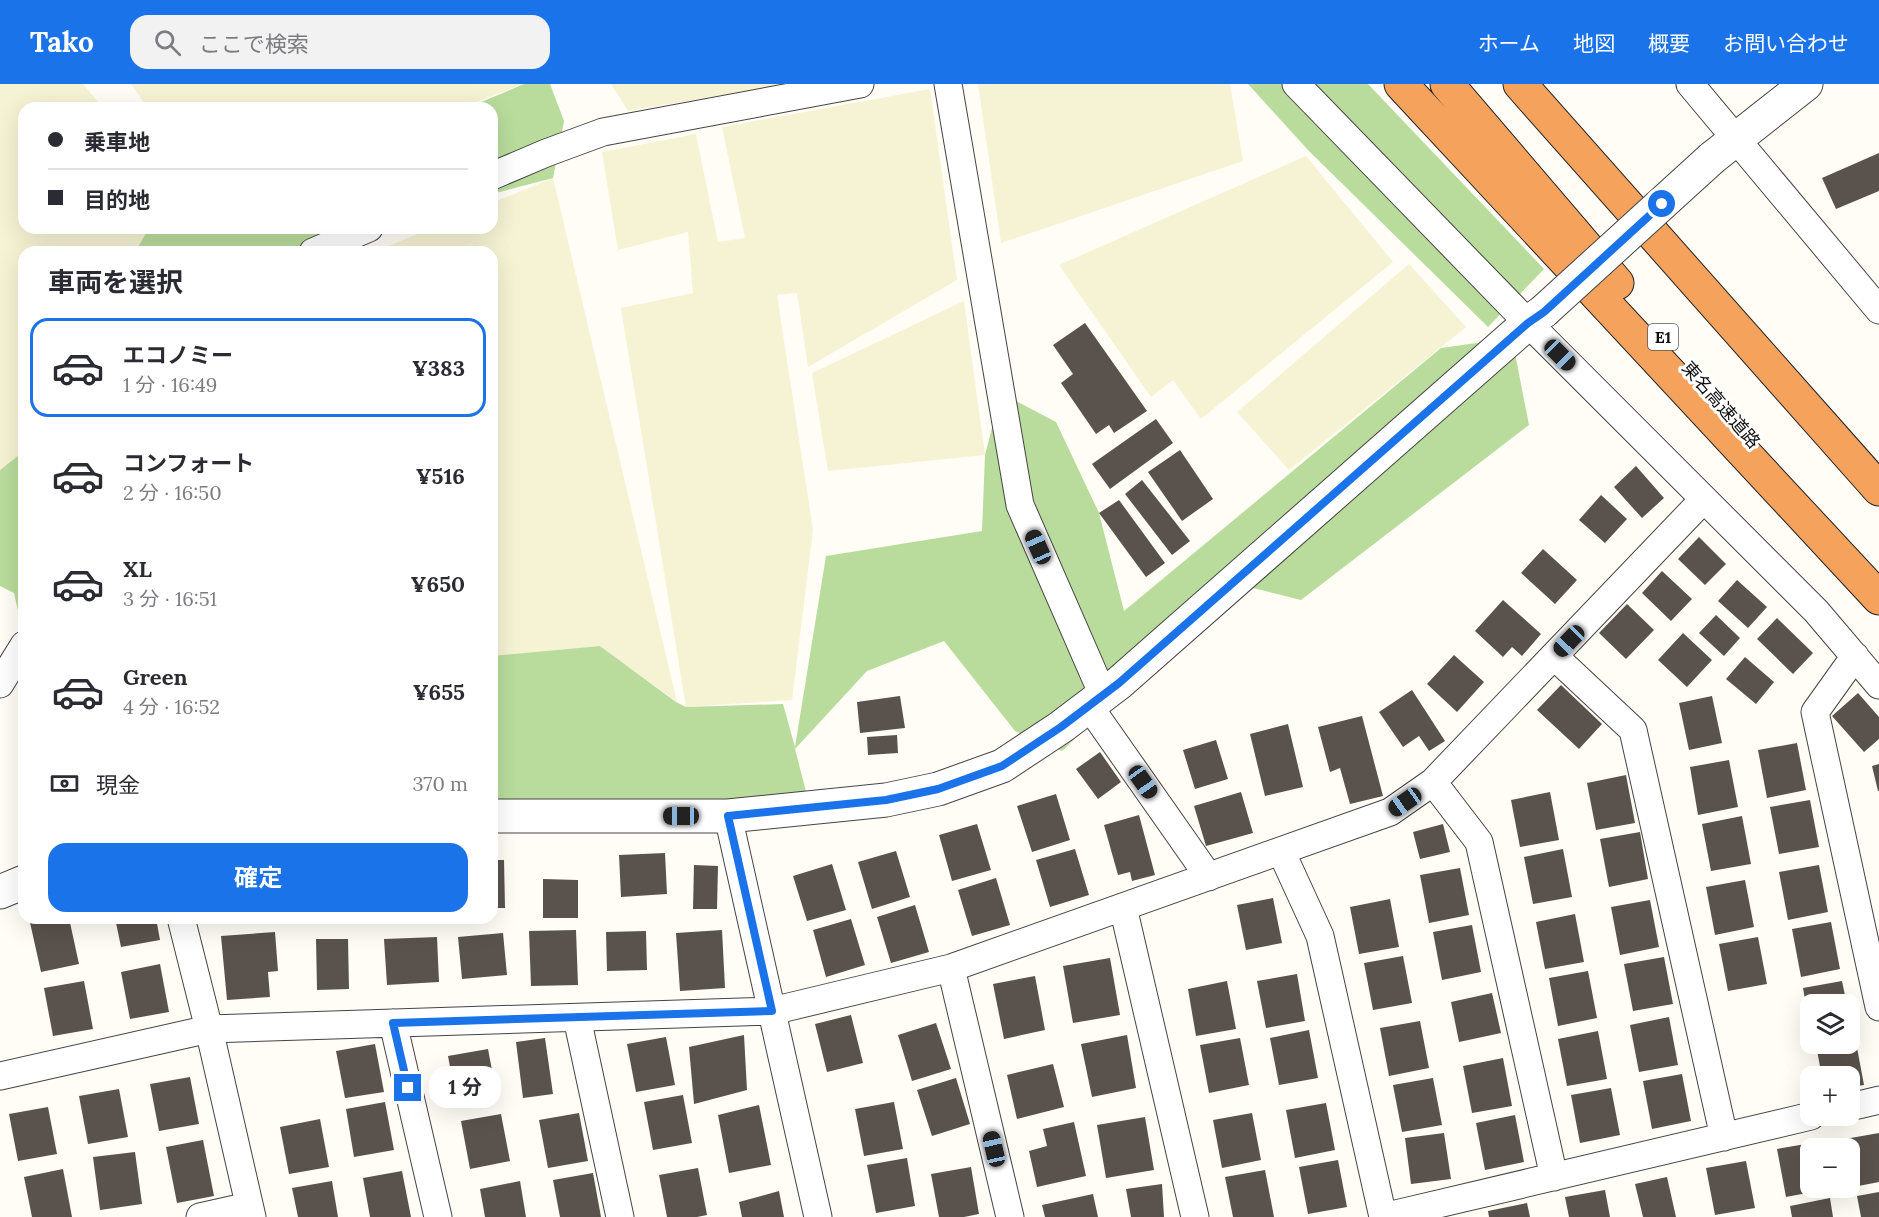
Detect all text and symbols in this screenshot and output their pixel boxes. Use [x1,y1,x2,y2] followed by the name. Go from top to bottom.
[130,15,550,69] search box
[30,24,94,60] text: Tako
[151,26,184,59] icon: search
[199,30,309,58] text: ここで検索
[1478,30,1540,57] text: ホーム
[1573,30,1615,57] text: 地図
[1648,30,1690,57] text: 概要
[1723,30,1849,57] text: お問い合わせ
[84,128,150,156] text: 乗車地
[84,186,150,214] text: 目的地
[1648,190,1675,217] route start
[48,265,183,299] text: 車両を選択
[1648,324,1678,350] road number: E1
[1541,336,1579,374] car
[51,341,105,395] icon: car
[123,341,233,369] text: エコノミー
[412,354,465,382] text: ¥383
[1677,356,1765,453] street label: 東名高速道路
[123,372,217,397] text: 1 分 · 16:49
[51,449,105,503] icon: car
[123,449,254,477] text: コンフォート
[416,462,465,490] text: ¥516
[123,480,222,505] text: 2 分 · 16:50
[1022,527,1054,567] car
[123,555,152,583] text: XL
[51,557,105,611] icon: car
[411,570,465,598] text: ¥650
[123,586,217,611] text: 3 分 · 16:51
[1550,622,1588,660] car
[123,663,188,691] text: Green
[51,665,105,719] icon: car
[413,678,465,706] text: ¥655
[123,694,220,719] text: 4 分 · 16:52
[1125,762,1161,802] car
[48,767,81,800] icon: cash
[96,771,140,799] text: 現金
[413,771,468,796] text: 370 m
[1385,784,1425,820] car
[663,807,699,825] car
[48,843,468,912] button: 確定
[1800,994,1860,1198] map controls
[1800,994,1860,1054] button: layers
[1800,1066,1860,1126] button: +
[429,1067,501,1109] callout: 1 分
[394,1074,421,1101] route end
[448,1074,482,1099] text: 1 分
[981,1129,1007,1169] car
[1800,1138,1860,1198] button: −

